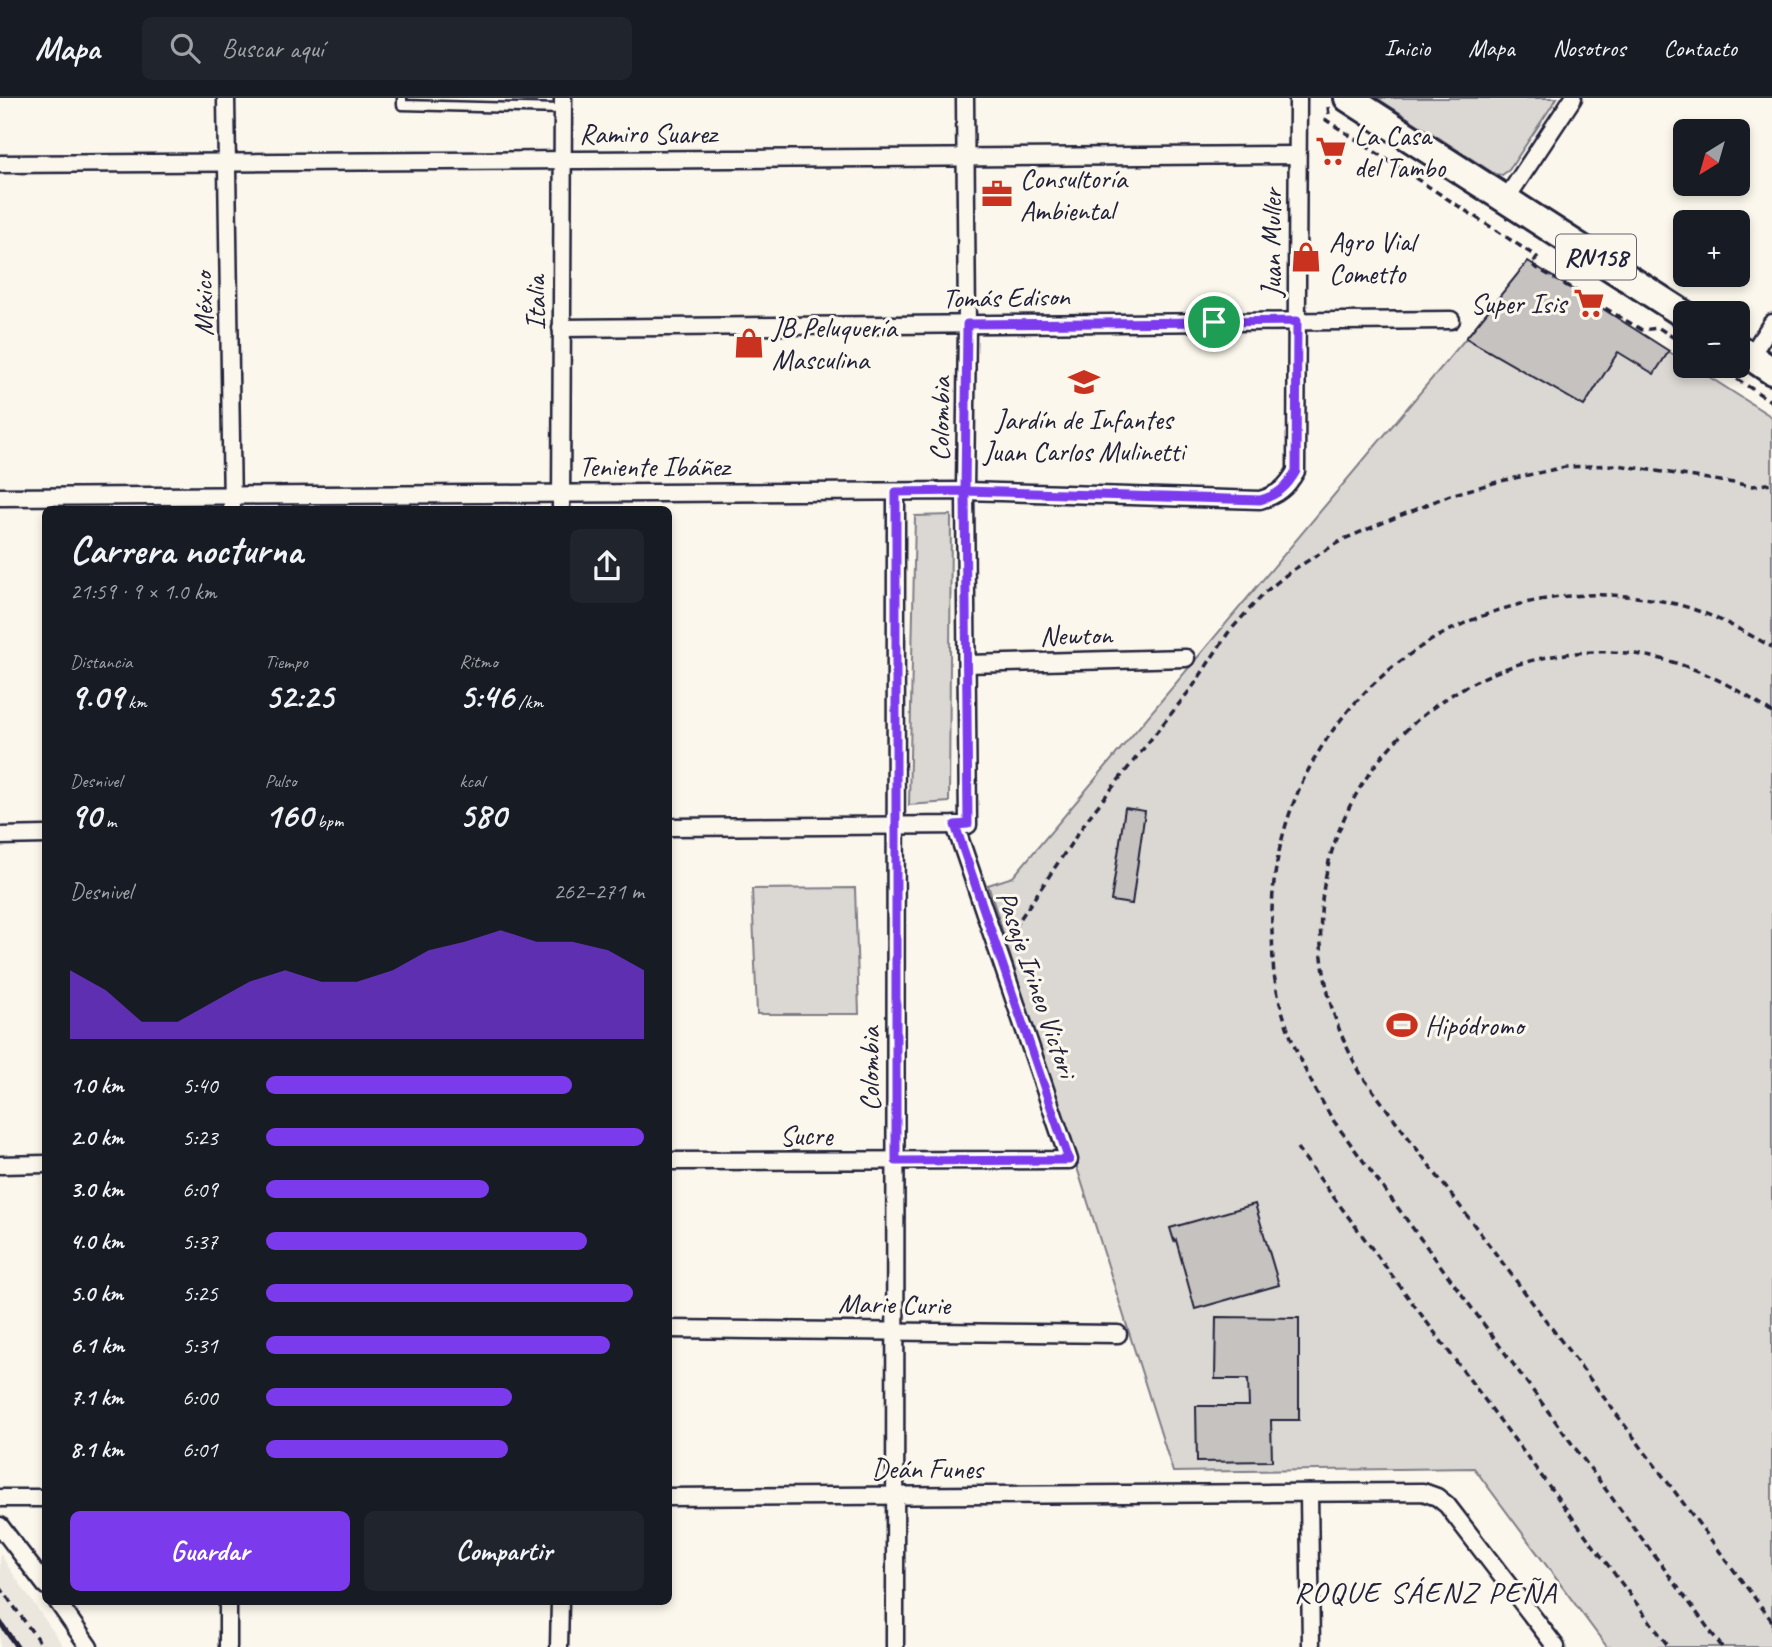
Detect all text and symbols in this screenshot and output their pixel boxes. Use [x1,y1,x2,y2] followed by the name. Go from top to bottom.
[142,17,632,80] search box
[35,27,100,69] text: Mapa
[166,29,204,67] icon: search
[222,32,324,65] text: Buscar aquí
[1384,33,1430,63] text: Inicio
[1468,33,1515,63] text: Mapa
[1553,33,1625,63] text: Nosotros
[1663,33,1737,63] text: Contacto
[579,116,720,151] street label: Ramiro Suarez
[1354,118,1447,185] place label: La Casa del Tambo
[1673,119,1750,196] north arrow
[1673,119,1750,378] map controls
[1314,134,1348,168] supermarket icon: La Casa del Tambo
[1020,161,1129,228] place label: Consultoría Ambiental
[980,177,1014,211] office icon: Consultoría Ambiental
[1254,186,1289,299] street label: Juan Muller
[1673,210,1750,287] button: +
[1329,224,1420,291] place label: Agro Vial Cometto
[1556,234,1636,280] road number: RN158
[1289,240,1323,274] shop icon: Agro Vial Cometto
[185,269,221,336] street label: México
[518,273,553,330] street label: Italia
[942,278,1071,316] street label: Tomás Edison
[1471,286,1568,321] place label: Super Isis
[1572,286,1606,320] supermarket icon: Super Isis
[1184,292,1244,352] pin
[1673,301,1750,378] button: −
[1195,303,1233,341] icon: arrive
[770,310,898,377] place label: JB Peluquería Masculina
[732,326,766,360] shop icon: JB Peluquería Masculina
[1067,365,1101,399] school or university icon: Jardín de Infantes Juan Carlos Mulinetti
[922,375,958,462] street label: Colombia
[982,402,1188,469] place label: Jardín de Infantes Juan Carlos Mulinetti
[579,449,732,484] street label: Teniente Ibáñez
[70,527,303,574] text: Carrera nocturna
[570,529,644,603] button: share
[70,577,216,606] text: 21:59 · 9 × 1.0 km
[1040,617,1114,653] street label: Newton
[70,650,132,674] text: Distancia
[265,650,308,674] text: Tiempo
[459,650,498,674] text: Ritmo
[70,674,123,719] text: 9.09
[265,674,333,719] text: 52:25
[459,674,514,719] text: 5:46
[123,690,147,714] text: km
[514,690,543,714] text: /km
[70,769,122,793] text: Desnivel
[265,769,297,793] text: Pulso
[459,769,484,793] text: kcal
[70,793,101,838] text: 90
[265,793,313,838] text: 160
[459,793,506,838] text: 580
[101,809,116,833] text: m
[313,809,343,833] text: bpm
[70,877,132,906] text: Desnivel
[553,877,644,906] text: 262–271 m
[989,886,1086,1085] street label: Pasaje Irineo Victori
[1385,1008,1419,1042] sports icon: Hipódromo
[1425,1008,1526,1043] place label: Hipódromo
[852,1025,887,1111] street label: Colombia
[70,1071,124,1100] text: 1.0 km
[182,1071,218,1100] text: 5:40
[780,1118,834,1153] street label: Sucre
[70,1123,124,1152] text: 2.0 km
[182,1123,218,1152] text: 5:23
[70,1175,124,1204] text: 3.0 km
[182,1175,218,1204] text: 6:09
[70,1227,124,1256] text: 4.0 km
[182,1227,218,1256] text: 5:37
[70,1279,123,1308] text: 5.0 km
[182,1279,218,1308] text: 5:25
[838,1286,952,1323] street label: Marie Curie
[70,1331,124,1360] text: 6.1 km
[182,1331,218,1360] text: 5:31
[70,1383,123,1412] text: 7.1 km
[182,1383,218,1412] text: 6:00
[70,1435,124,1464] text: 8.1 km
[182,1435,218,1464] text: 6:01
[871,1451,985,1486] street label: Deán Funes
[70,1511,350,1591] button: Guardar
[364,1511,644,1591] button: Compartir
[1294,1573,1558,1611] district label: ROQUE SÁENZ PEÑA

